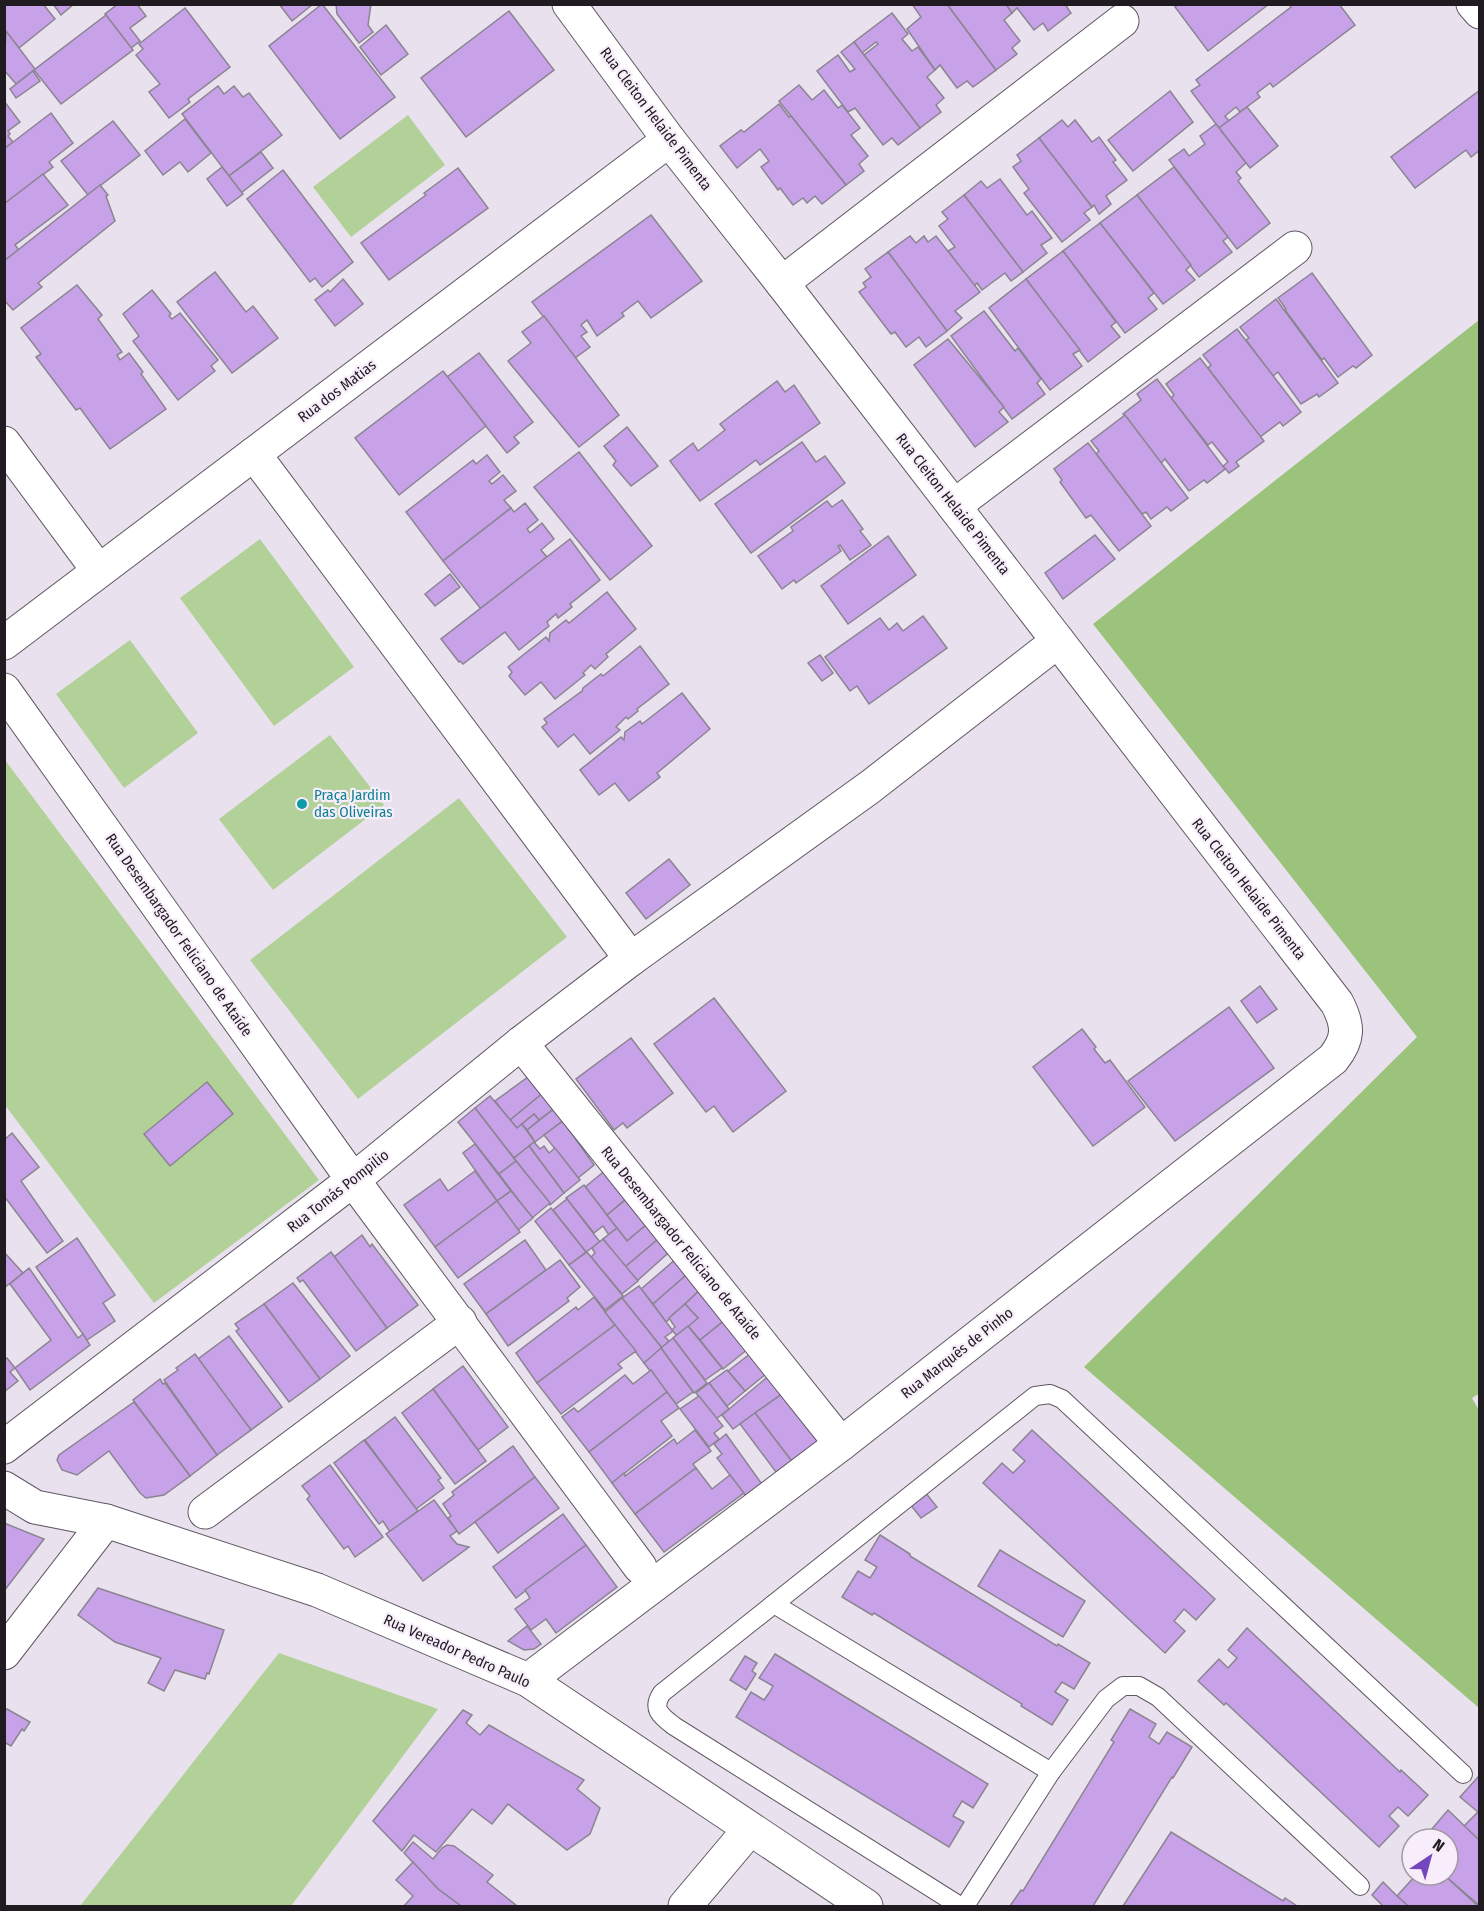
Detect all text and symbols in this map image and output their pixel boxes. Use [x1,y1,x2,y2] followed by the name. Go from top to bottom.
[596,44,716,194] street label: Rua Cleiton Helaide Pimenta
[294,356,380,426] street label: Rua dos Matias
[892,430,1014,578] street label: Rua Cleiton Helaide Pimenta
[314,786,393,821] place label: Praça Jardim das Oliveiras
[295,797,309,811] marker: Praça Jardim das Oliveiras
[1188,815,1310,963] street label: Rua Cleiton Helaide Pimenta
[102,830,256,1040] street label: Rua Desembargador Feliciano de Ataíde
[597,1143,765,1343] street label: Rua Desembargador Feliciano de Ataíde
[284,1146,392,1236] street label: Rua Tomás Pompilio
[897,1304,1017,1402] street label: Rua Marquês de Pinho
[381,1610,533,1692] street label: Rua Vereador Pedro Paulo
[1400,1827,1460,1887] north arrow
[1429,1835,1448,1856] text: N

